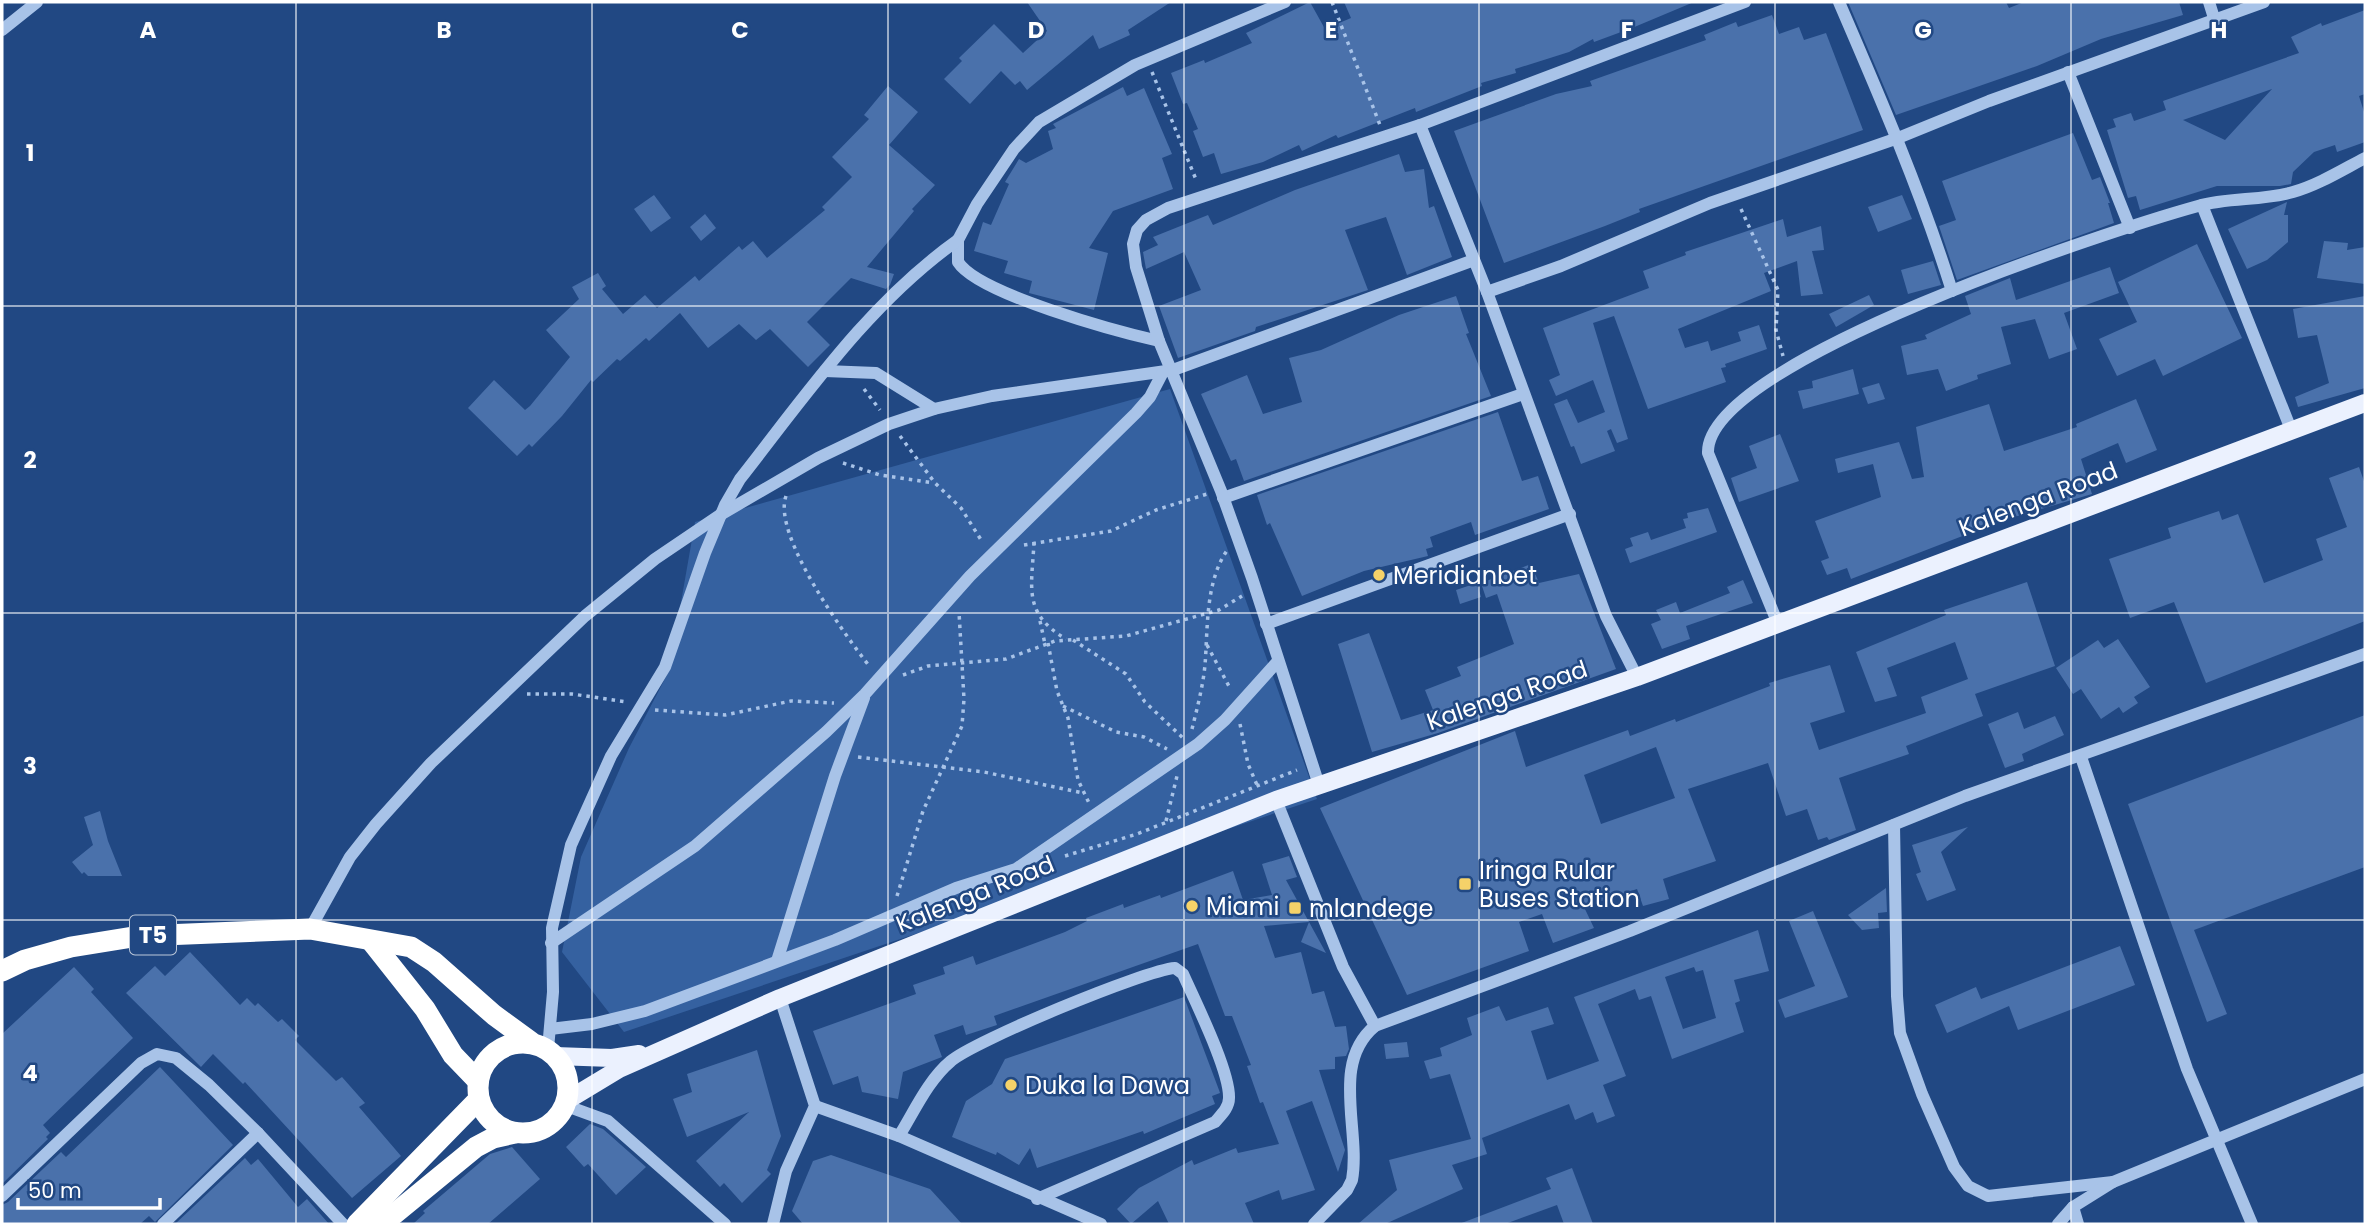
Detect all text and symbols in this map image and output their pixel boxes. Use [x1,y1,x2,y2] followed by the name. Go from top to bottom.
[140,14,157,46] text: A
[436,14,452,46] text: B
[731,14,749,46] text: C
[1028,14,1044,46] text: D
[1325,14,1337,46] text: E
[1621,14,1633,46] text: F
[1914,14,1932,46] text: G
[2211,14,2227,46] text: H
[26,137,34,169] text: 1
[23,444,37,476] text: 2
[1954,453,2122,545] street label: Kalenga Road
[1393,559,1537,592] place label: Meridianbet
[1371,567,1387,583] marker: Meridianbet
[1422,652,1592,738] street label: Kalenga Road
[23,750,37,782] text: 3
[891,847,1059,941] street label: Kalenga Road
[1479,854,1640,915] place label: Iringa Rular Buses Station
[1457,876,1473,892] marker: Iringa Rular Buses Station
[1206,890,1279,923] place label: Miami
[1309,892,1433,925] place label: mlandege
[1184,898,1200,914] marker: Miami
[1287,900,1303,916] marker: mlandege
[130,916,176,954] road number: T5
[22,1057,38,1089] text: 4
[1025,1069,1190,1102] place label: Duka la Dawa
[1003,1077,1019,1093] marker: Duka la Dawa
[18,1166,159,1210] scale bar
[28,1176,82,1205] text: 50 m

